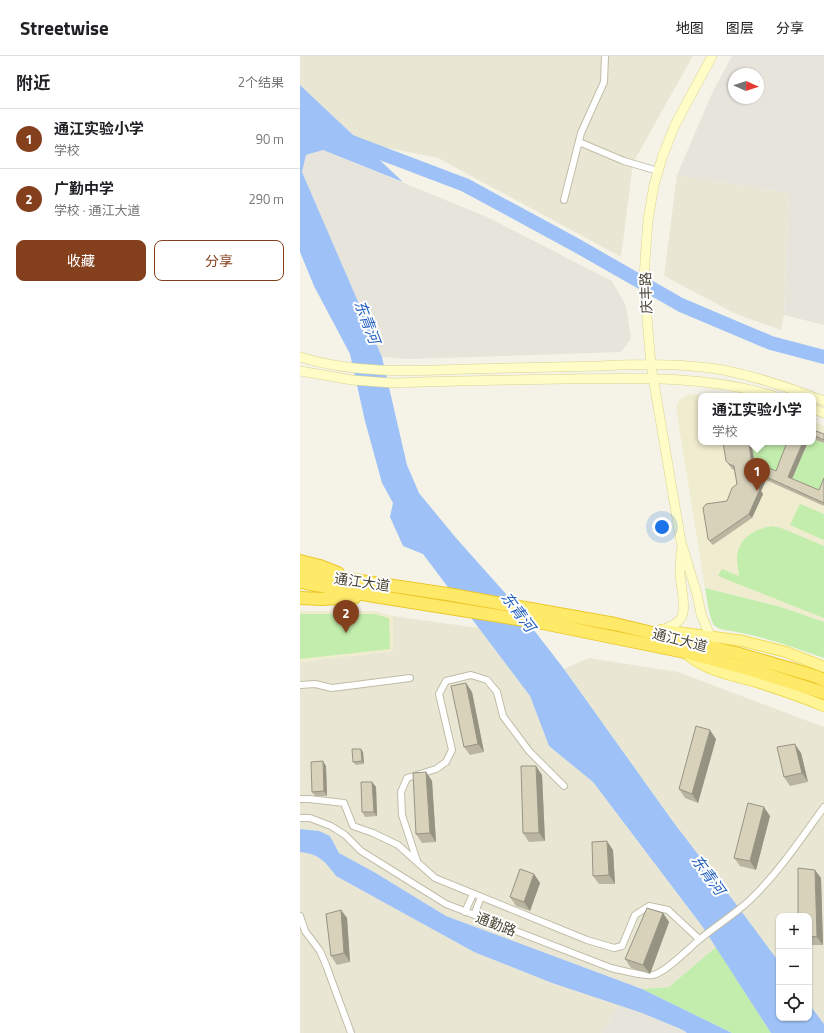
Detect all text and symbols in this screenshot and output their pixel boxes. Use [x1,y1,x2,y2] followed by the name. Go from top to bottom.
[20,13,109,42] text: Streetwise
[676,17,704,38] text: 地图
[726,17,754,38] text: 图层
[776,17,804,38] text: 分享
[728,68,764,104] north arrow
[16,70,50,96] text: 附近
[238,72,284,92] text: 2个结果
[54,117,144,140] text: 通江实验小学
[25,129,33,149] text: 1
[256,129,284,149] text: 90 m
[54,140,80,160] text: 学校
[54,177,114,200] text: 广勤中学
[25,189,33,209] text: 2
[248,189,284,209] text: 290 m
[54,200,141,220] text: 学校 · 通江大道
[16,240,146,281] button: 收藏
[154,240,284,281] button: 分享
[634,272,657,314] street label: 庆丰路
[349,297,387,350] water label: 东青河
[698,393,816,445] popup
[712,398,802,421] text: 通江实验小学
[712,421,738,441] text: 学校
[744,458,770,491] pin: 1
[652,517,672,537] your location
[333,567,391,596] street label: 通江大道
[496,587,543,639] water label: 东青河
[333,600,359,633] pin: 2
[650,623,710,656] street label: 通江大道
[686,850,733,902] water label: 东青河
[473,906,520,941] street label: 通勤路
[776,913,812,1021] map controls
[776,913,812,949] button: +
[776,949,812,985] button: −
[776,985,812,1021] button: locate

